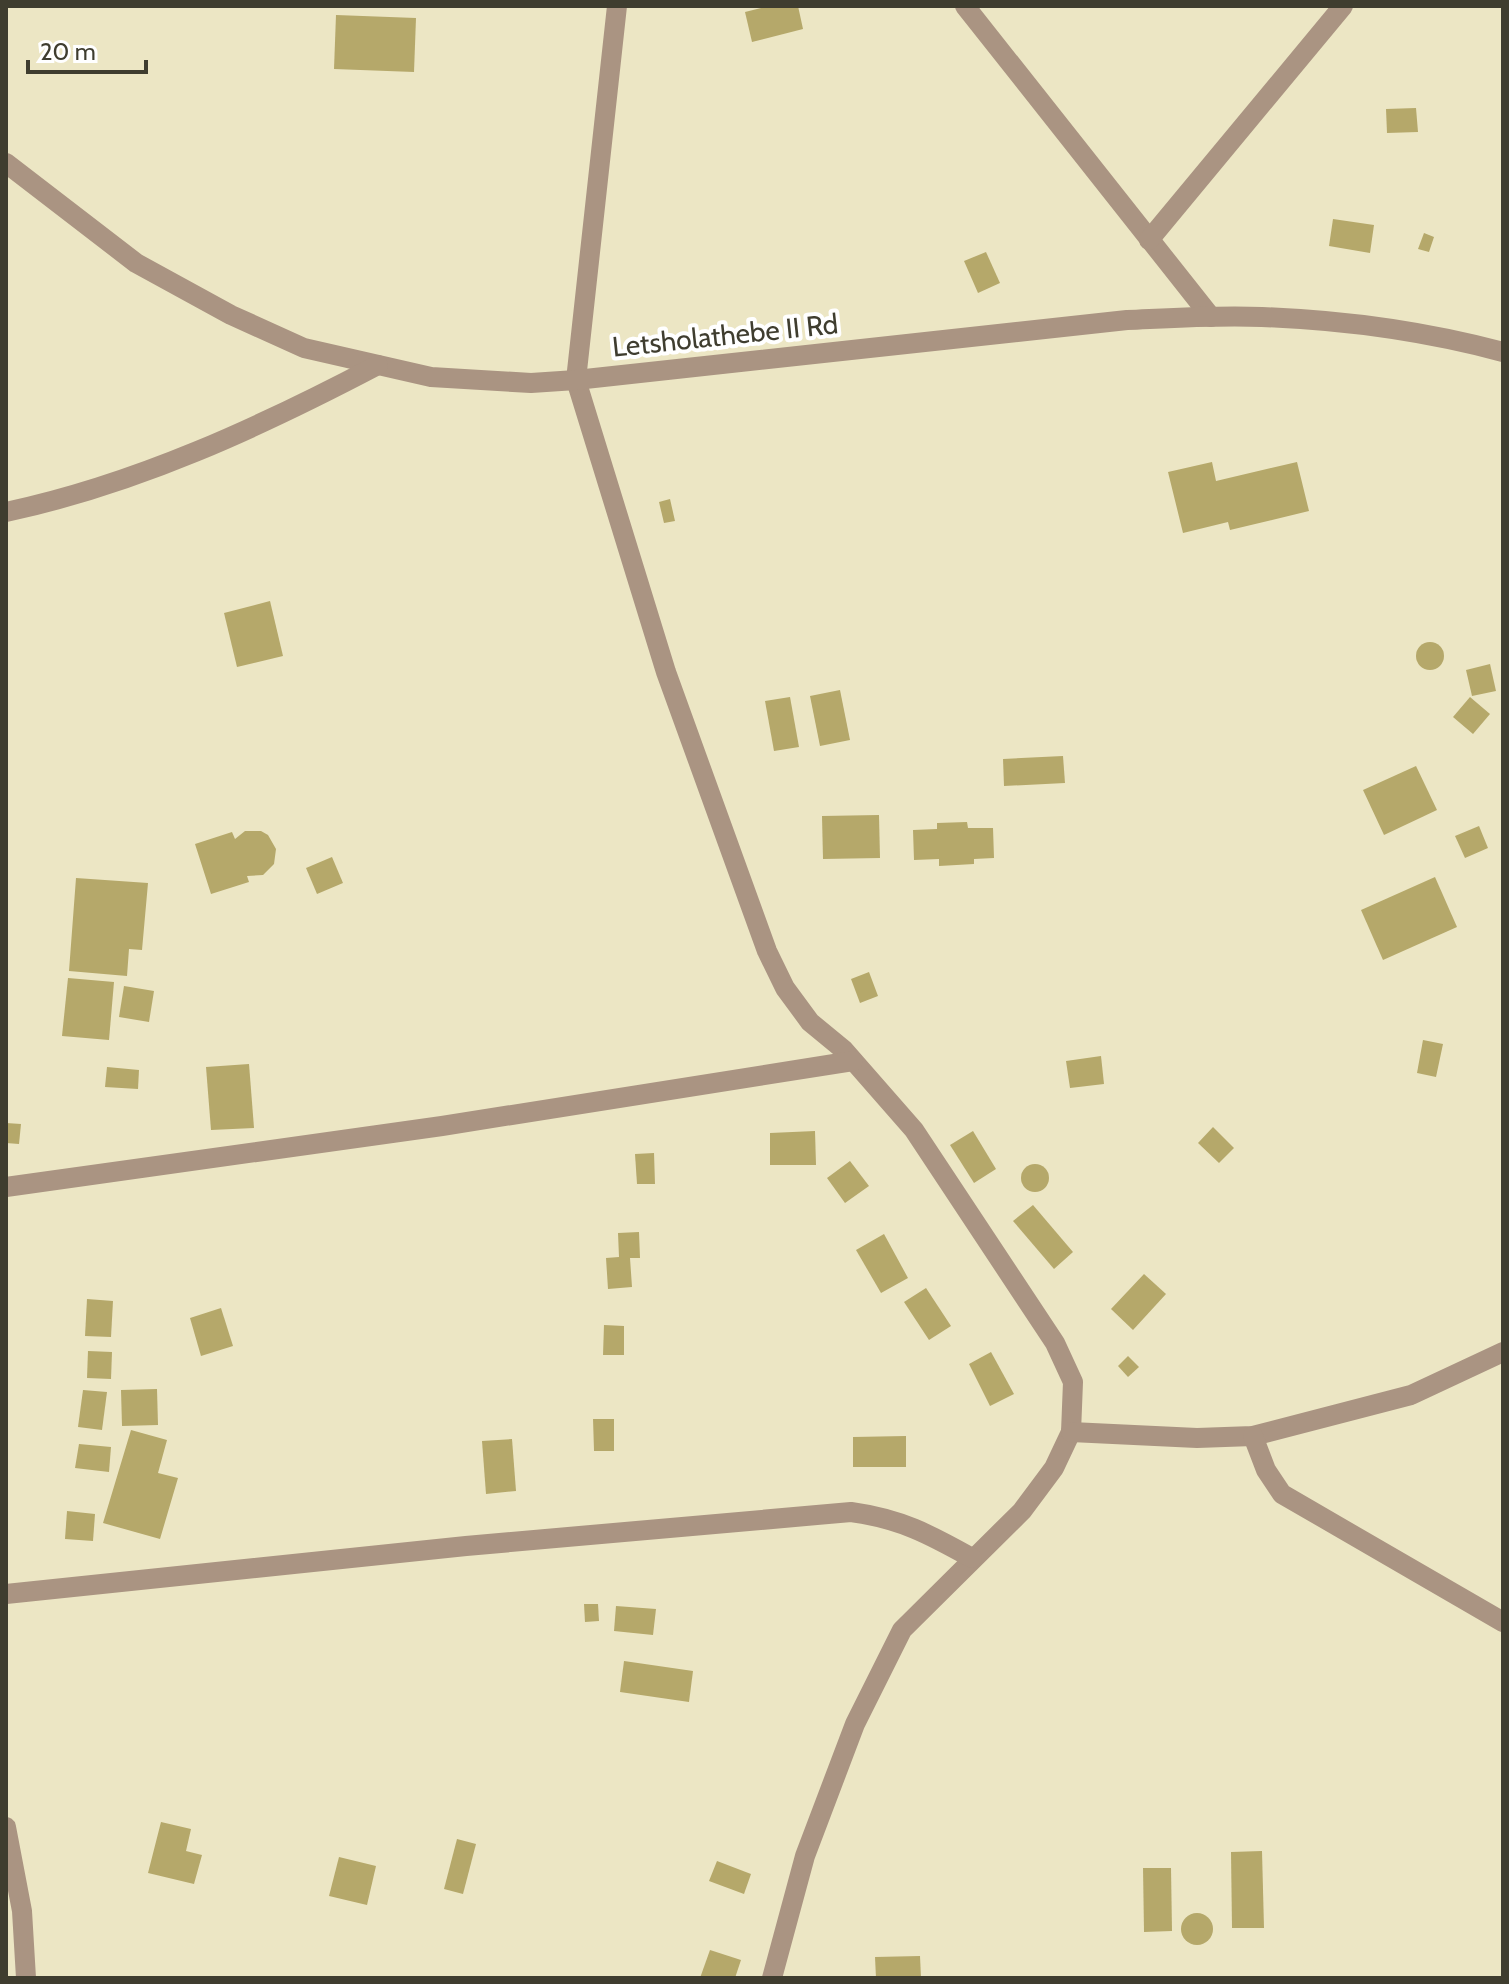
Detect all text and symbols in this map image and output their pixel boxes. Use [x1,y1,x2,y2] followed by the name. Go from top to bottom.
[28,24,146,74] scale bar
[40,37,96,66] text: 20 m
[610,306,840,364] street label: Letsholathebe II Rd

